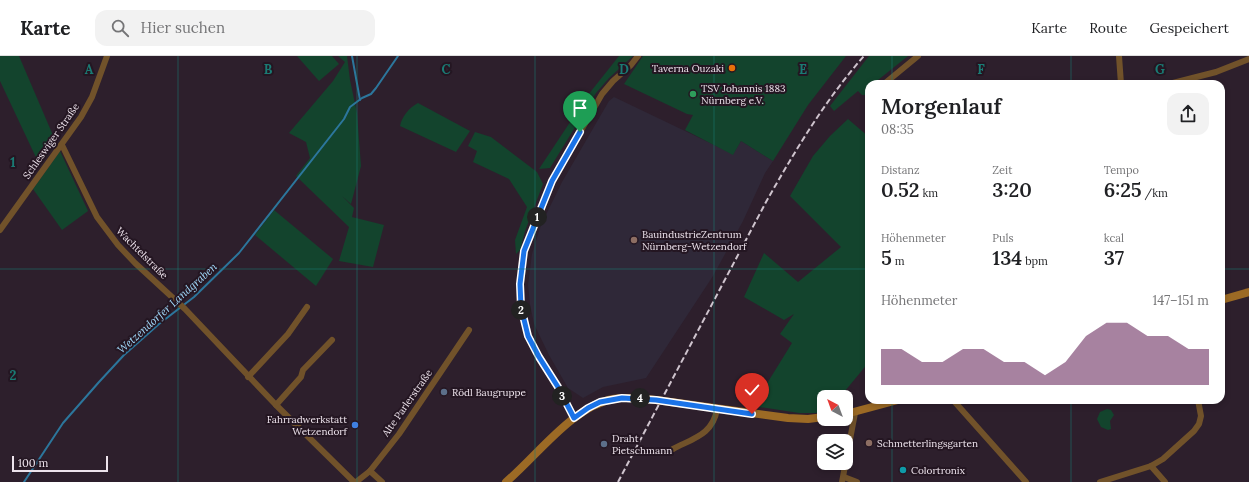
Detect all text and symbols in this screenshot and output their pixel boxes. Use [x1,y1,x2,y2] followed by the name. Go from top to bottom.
[95,10,375,46] search box
[20,16,71,40] text: Karte
[109,17,131,39] icon: search
[141,18,225,37] text: Hier suchen
[1031,19,1067,37] text: Karte
[1089,19,1127,37] text: Route
[1149,19,1229,37] text: Gespeichert
[85,61,94,78] text: A
[264,61,273,78] text: B
[442,61,451,78] text: C
[619,61,629,78] text: D
[799,61,807,78] text: E
[977,61,985,78] text: F
[1155,61,1165,78] text: G
[652,62,724,75] place label: Taverna Ouzaki
[727,63,737,73] marker: Taverna Ouzaki
[701,82,786,107] place label: TSV Johannis 1883 Nürnberg e.V.
[688,89,698,99] marker: TSV Johannis 1883 Nürnberg e.V.
[563,91,597,132] pin
[881,92,1001,120] text: Morgenlauf
[1167,93,1209,135] button: share
[569,97,591,119] icon: arrive
[20,100,82,181] street label: Schleswiger Straße
[881,121,914,138] text: 08:35
[10,154,16,171] text: 1
[881,163,920,177] text: Distanz
[992,163,1013,177] text: Zeit
[1104,163,1139,177] text: Tempo
[881,177,920,202] text: 0.52
[992,177,1032,202] text: 3:20
[1104,177,1142,202] text: 6:25
[920,186,938,200] text: km
[1142,186,1168,200] text: /km
[527,207,547,227] pin: 1
[535,210,539,224] text: 1
[113,224,171,282] street label: Wachtelstraße
[642,228,747,253] place label: BauindustrieZentrum Nürnberg-Wetzendorf
[881,231,946,245] text: Höhenmeter
[992,231,1014,245] text: Puls
[1104,231,1124,245] text: kcal
[629,235,639,245] marker: BauindustrieZentrum Nürnberg-Wetzendorf
[881,245,892,270] text: 5
[992,245,1022,270] text: 134
[1104,245,1124,270] text: 37
[892,254,905,268] text: m
[1022,254,1048,268] text: bpm
[114,259,220,357] water label: Wetzendorfer Landgraben
[881,292,957,309] text: Höhenmeter
[1153,292,1209,309] text: 147–151 m
[511,300,531,320] pin: 2
[518,303,524,317] text: 2
[378,366,435,440] street label: Alte Parlerstraße
[10,367,17,384] text: 2
[735,373,769,414] pin
[741,379,763,401] icon: check
[452,386,526,399] place label: Rödl Baugruppe
[552,386,572,406] pin: 3
[439,387,449,397] marker: Rödl Baugruppe
[630,388,650,408] pin: 4
[559,389,565,403] text: 3
[817,390,853,426] north arrow
[817,390,853,470] map controls
[637,391,643,405] text: 4
[267,413,348,438] place label: Fahrradwerkstatt Wetzendorf
[350,420,360,430] marker: Fahrradwerkstatt Wetzendorf
[612,432,672,457] place label: Draht Pietschmann
[817,434,853,470] button: layers
[877,437,978,450] place label: Schmetterlingsgarten
[864,438,874,448] marker: Schmetterlingsgarten
[599,439,609,449] marker: Draht Pietschmann
[12,454,108,473] scale bar
[18,456,48,470] text: 100 m
[911,464,966,477] place label: Colortronix
[898,465,908,475] marker: Colortronix

